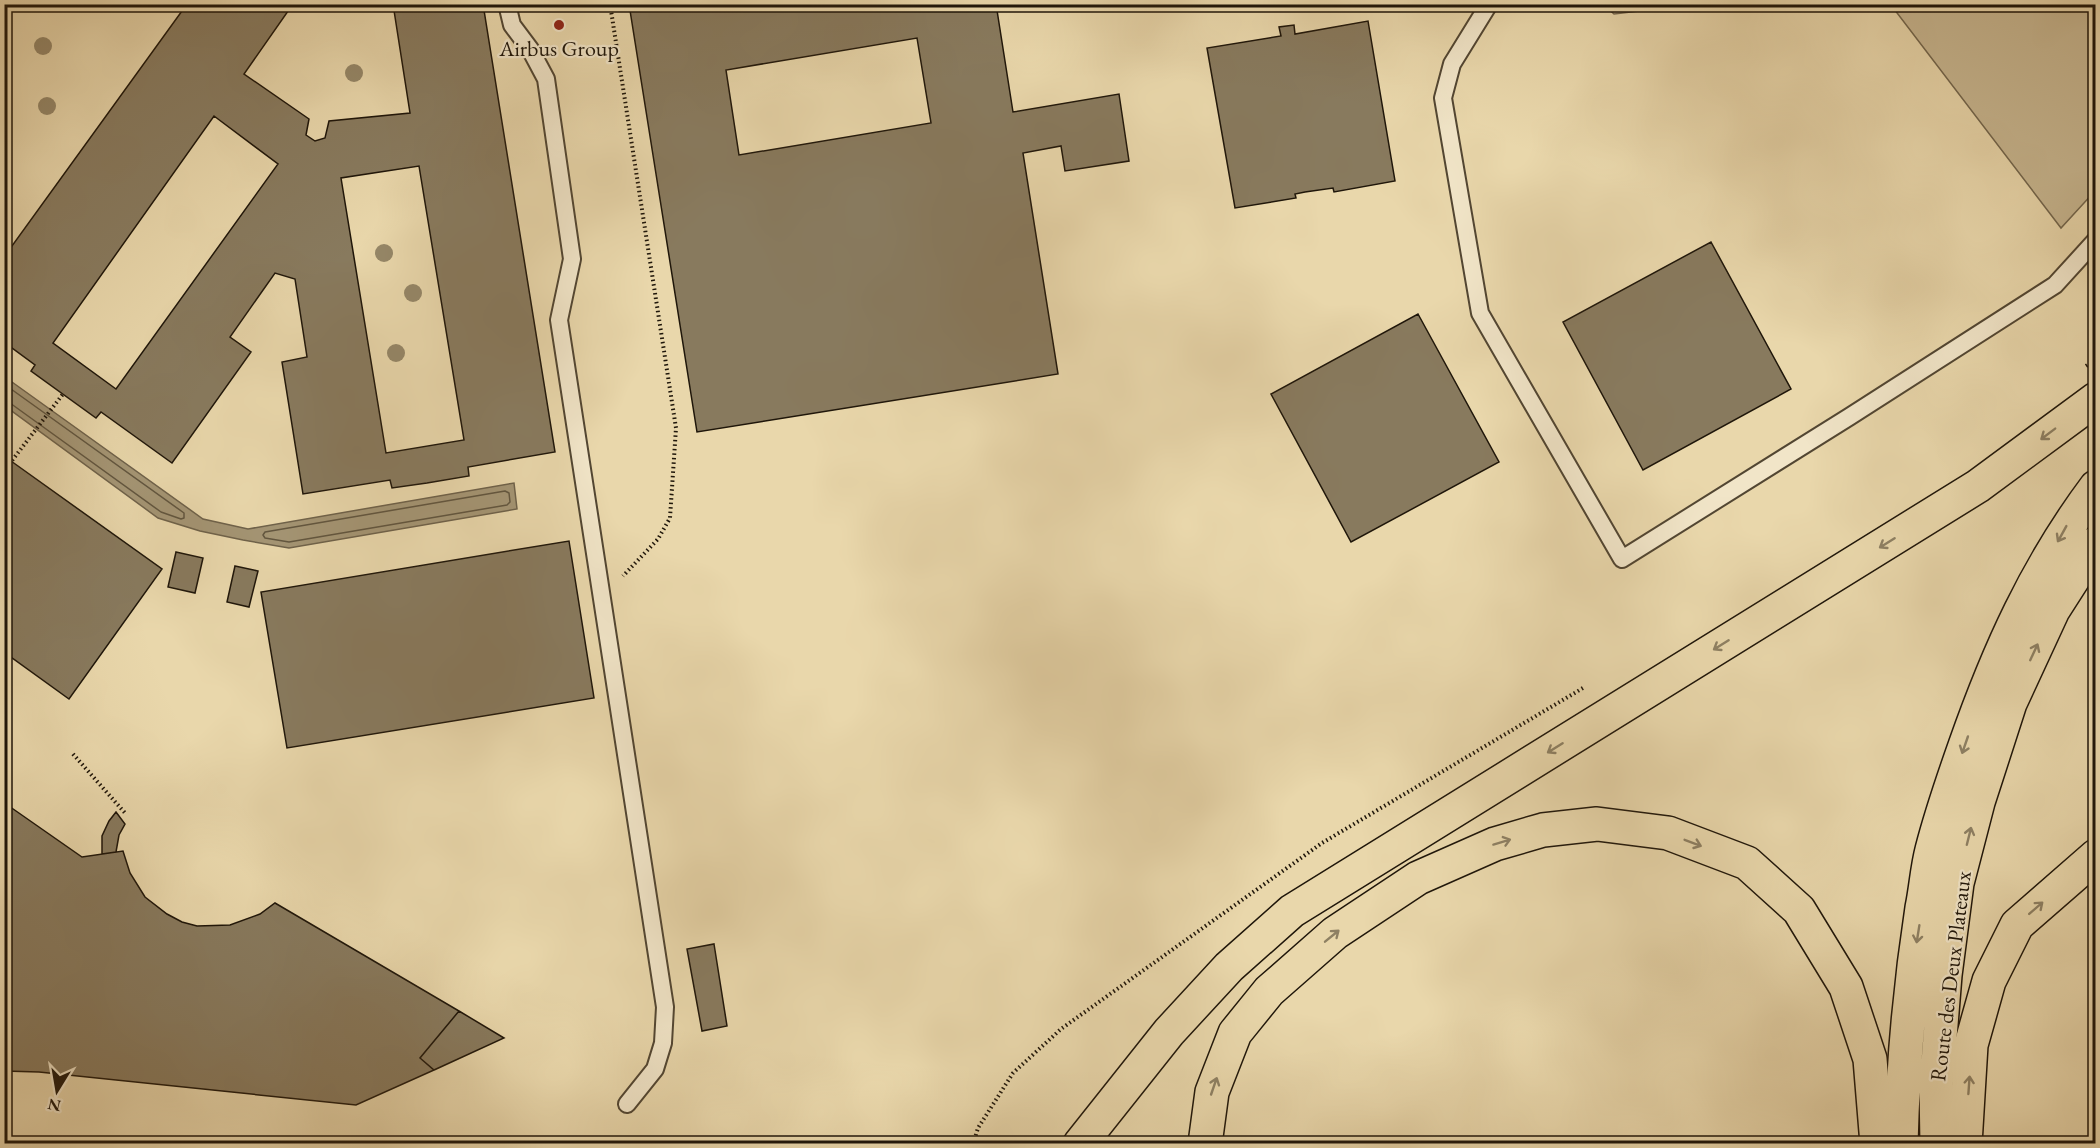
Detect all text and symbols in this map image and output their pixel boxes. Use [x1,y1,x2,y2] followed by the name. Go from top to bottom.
[552,18,566,32] marker: Airbus Group
[498,34,619,63] place label: Airbus Group
[2041,428,2057,440] one-way arrow
[2055,526,2067,543] one-way arrow
[1879,537,1896,549] one-way arrow
[1713,640,1730,652] one-way arrow
[2028,644,2040,662] one-way arrow
[1959,735,1970,754] one-way arrow
[1547,743,1564,755] one-way arrow
[1964,826,1976,845] one-way arrow
[1492,836,1511,847] one-way arrow
[1683,838,1701,849] one-way arrow
[1923,869,1978,1083] street label: Route des Deux Plateaux
[2028,901,2043,915] one-way arrow
[1912,923,1923,943] one-way arrow
[1324,929,1340,942] one-way arrow
[27,1061,87,1121] north arrow
[1964,1076,1975,1096] one-way arrow
[1210,1077,1221,1096] one-way arrow
[46,1094,63,1117] text: N

